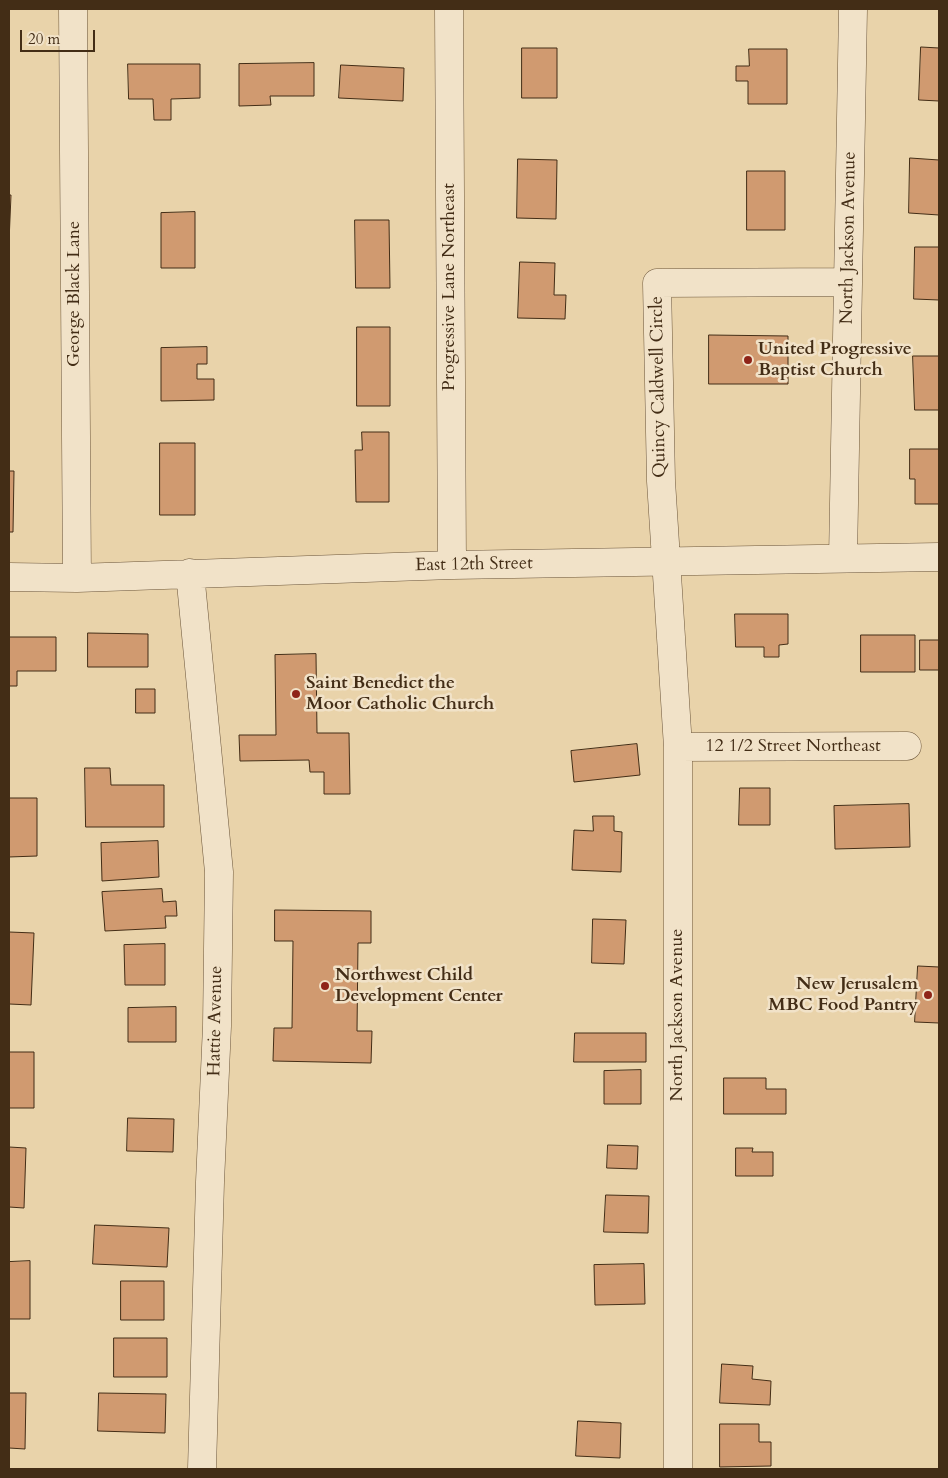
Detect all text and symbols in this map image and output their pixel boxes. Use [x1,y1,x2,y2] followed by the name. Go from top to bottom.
[22,20,98,52] scale bar
[28,29,60,49] text: 20 m
[837,151,861,325] street label: North Jackson Avenue
[439,183,461,391] street label: Progressive Lane Northeast
[64,221,86,367] street label: George Black Lane
[647,296,671,478] street label: Quincy Caldwell Circle
[758,339,912,382] place label: United Progressive Baptist Church
[742,354,754,366] marker: United Progressive Baptist Church
[415,553,533,577] street label: East 12th Street
[306,673,494,716] place label: Saint Benedict the Moor Catholic Church
[290,688,302,700] marker: Saint Benedict the Moor Catholic Church
[705,736,881,758] street label: 12 1/2 Street Northeast
[667,929,689,1101] street label: North Jackson Avenue
[335,965,503,1008] place label: Northwest Child Development Center
[204,966,228,1076] street label: Hattie Avenue
[768,974,918,1016] place label: New Jerusalem MBC Food Pantry
[319,980,331,992] marker: Northwest Child Development Center
[922,989,934,1001] marker: New Jerusalem MBC Food Pantry

